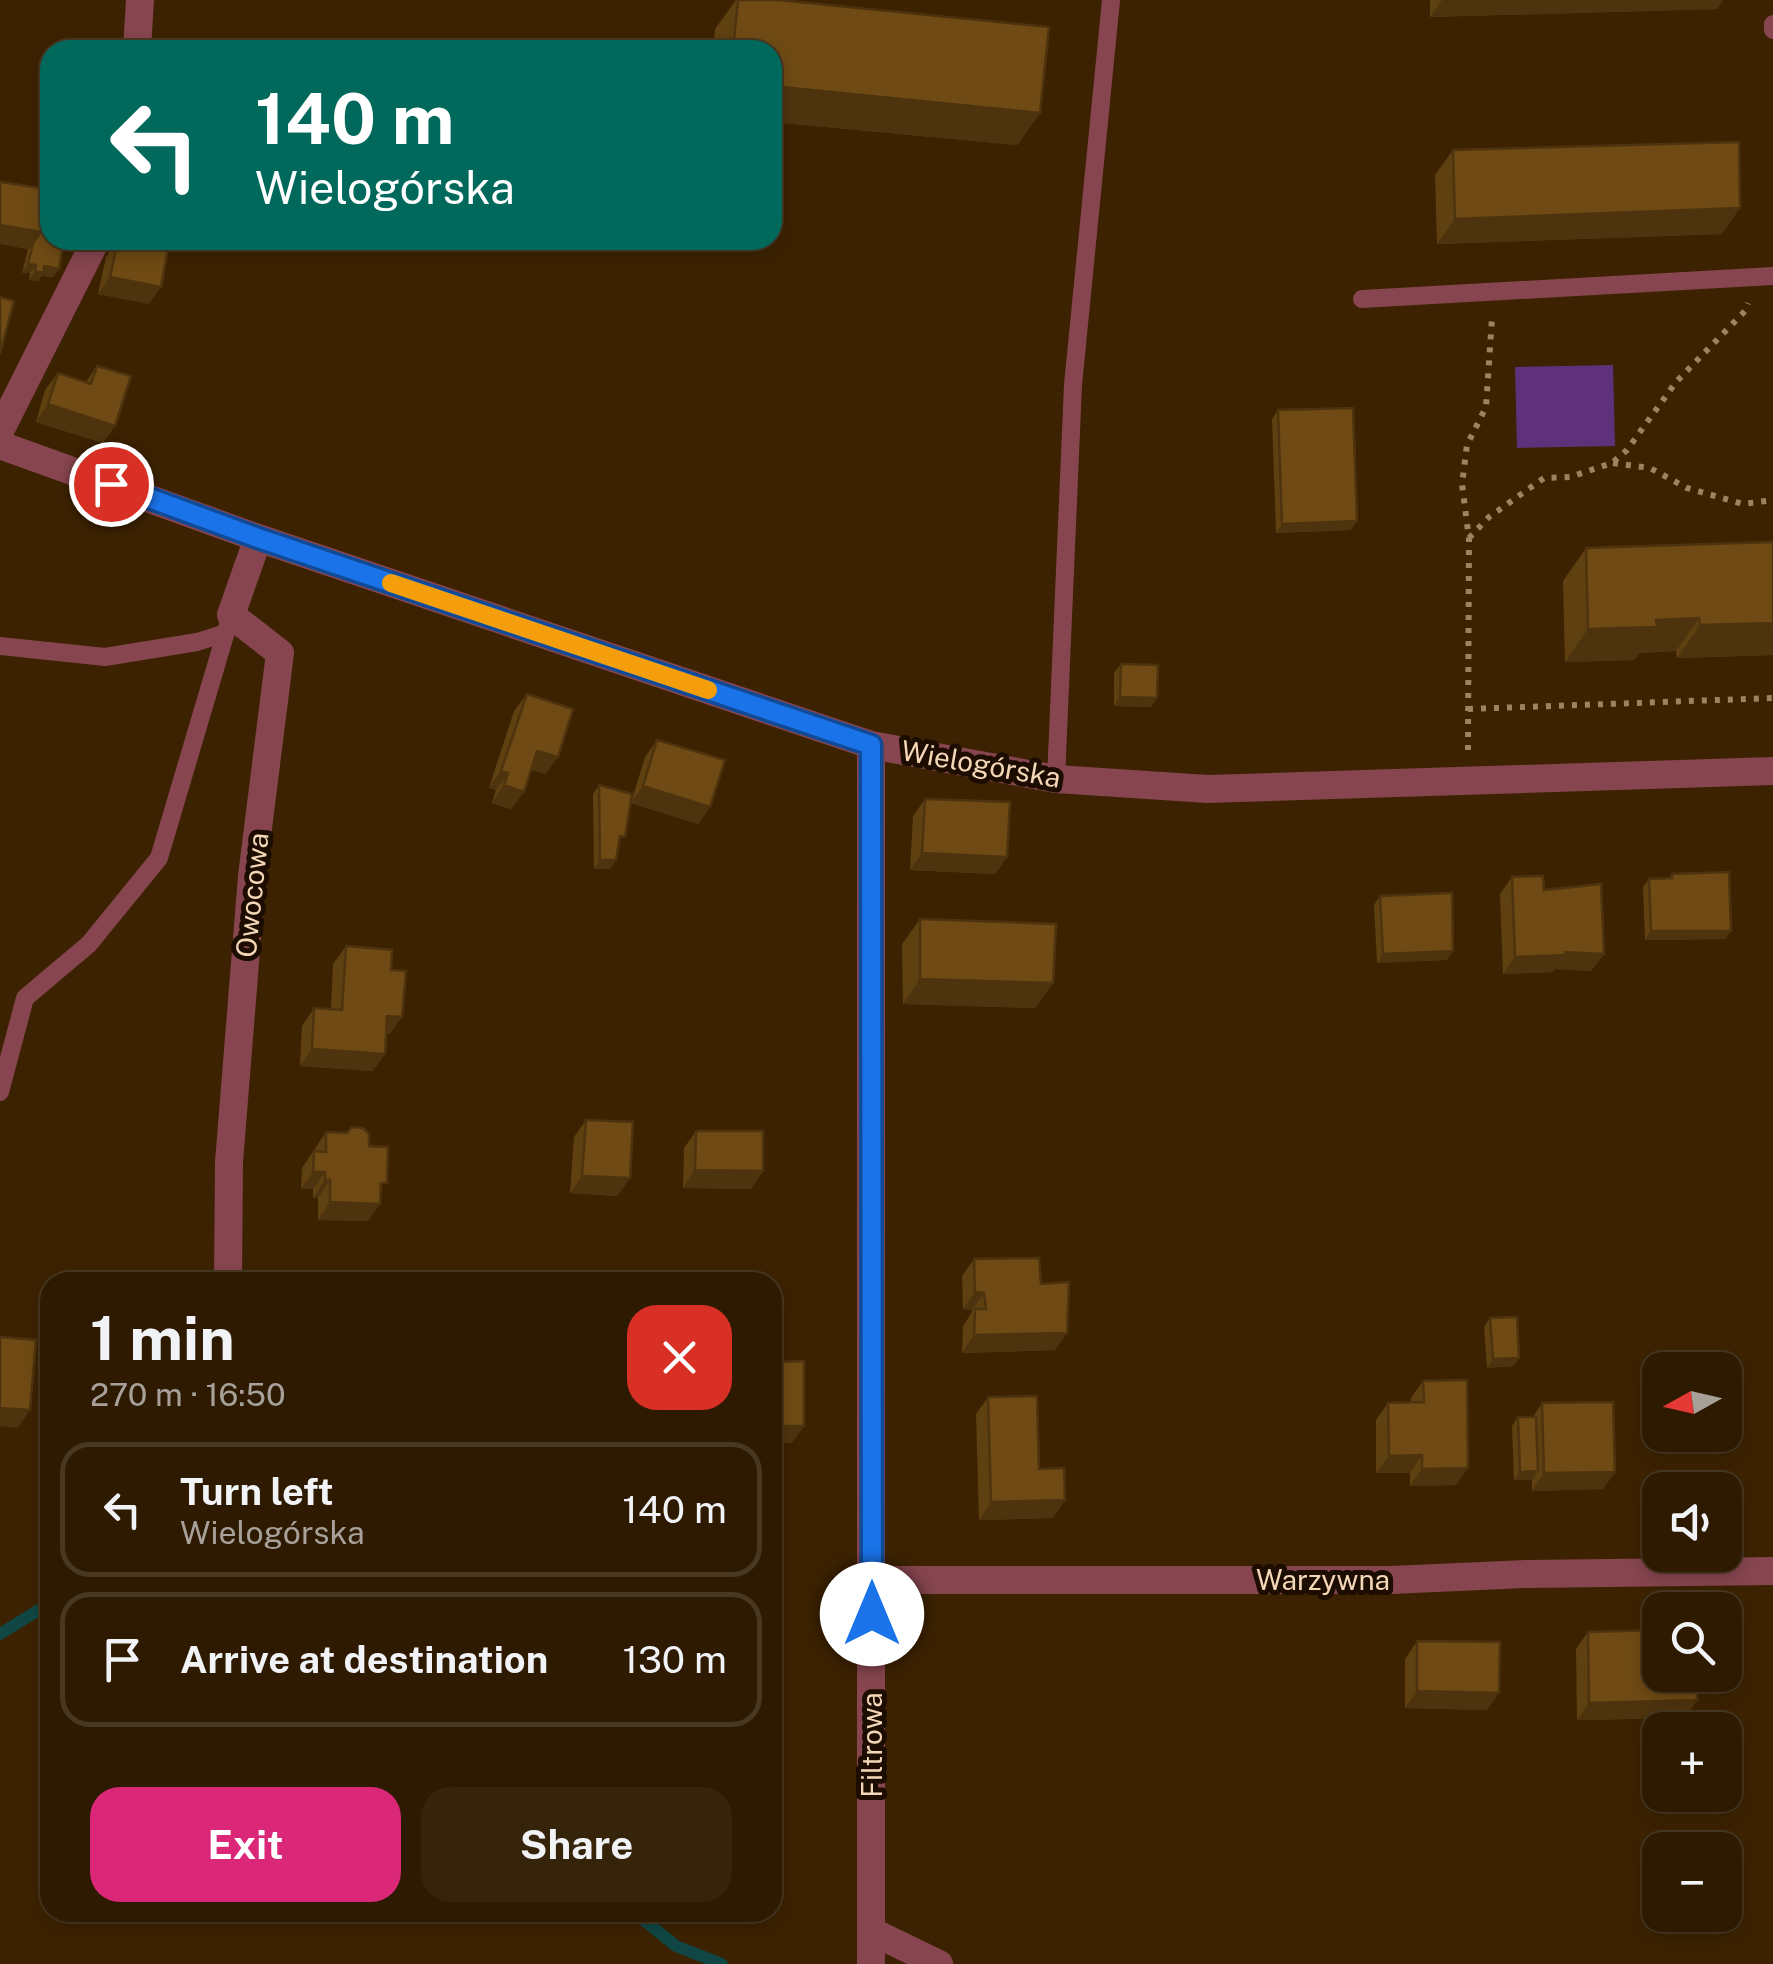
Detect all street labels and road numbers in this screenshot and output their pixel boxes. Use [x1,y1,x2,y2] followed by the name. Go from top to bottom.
[899,733,1064,794] street label: Wielogórska
[229,831,274,959] street label: Owocowa
[1256,1563,1390,1596] street label: Warzywna
[855,1692,888,1798] street label: Filtrowa

